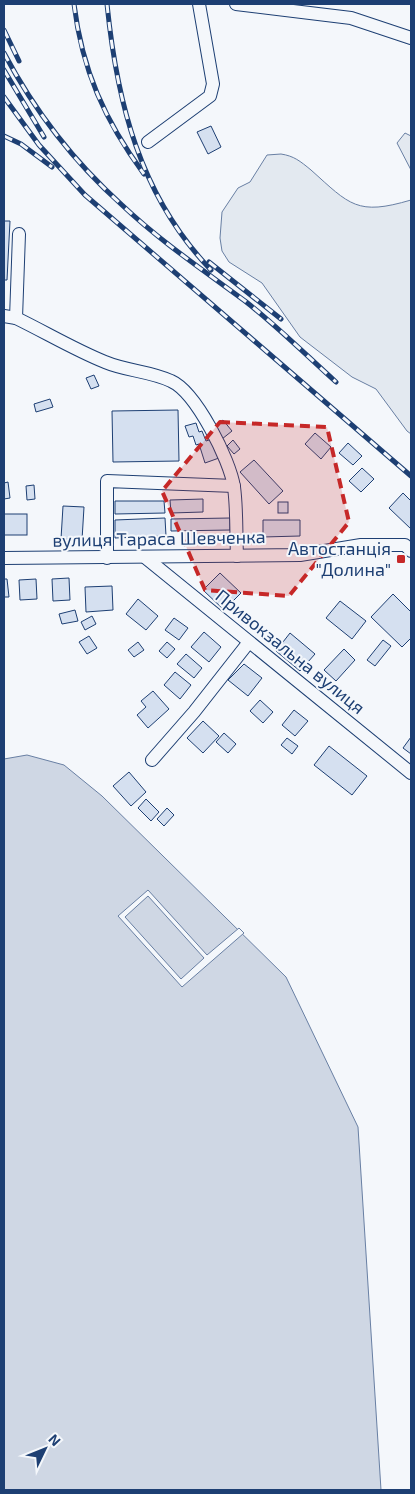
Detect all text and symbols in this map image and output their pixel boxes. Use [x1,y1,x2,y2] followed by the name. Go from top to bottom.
[52,525,266,551] street label: вулиця Тараса Шевченка
[288,537,391,580] place label: Автостанція "Долина"
[395,553,407,565] marker: Автостанція "Долина"
[212,584,370,718] street label: Привокзальна вулиця
[20,1424,70,1474] north arrow
[45,1430,65,1449] text: N

